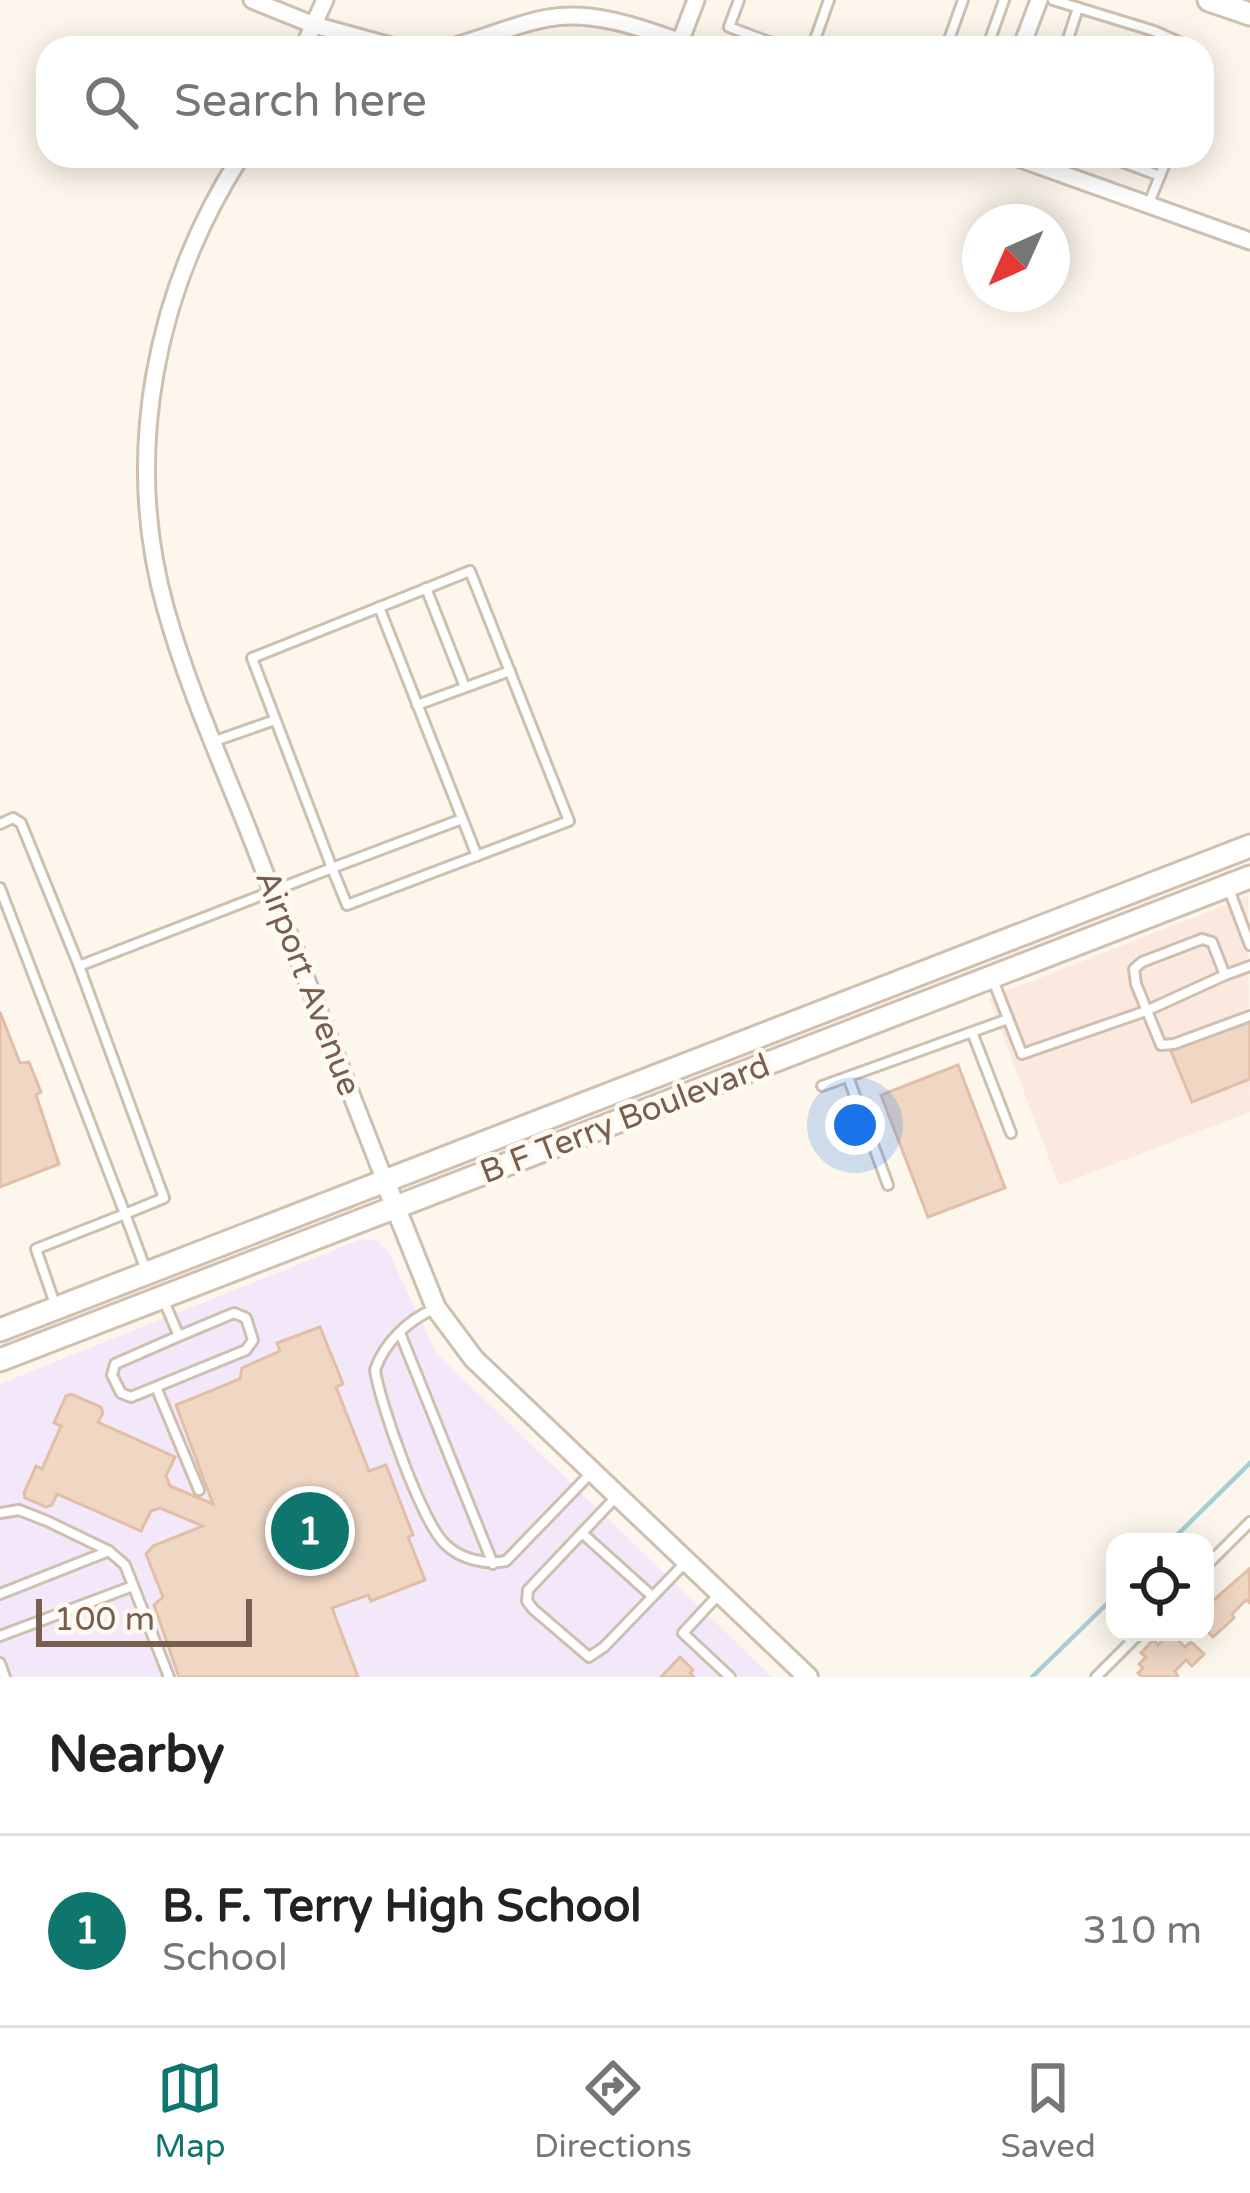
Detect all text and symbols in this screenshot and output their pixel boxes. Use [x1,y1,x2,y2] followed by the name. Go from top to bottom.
[36,36,1214,168] search box
[78,69,144,135] icon: search
[174,75,427,129] text: Search here
[962,204,1070,312] north arrow
[247,865,369,1101] street label: Airport Avenue
[475,1046,775,1192] street label: B F Terry Boulevard
[825,1095,885,1155] your location
[271,1486,349,1576] pin: 1
[1106,1533,1214,1641] map controls
[1106,1533,1214,1641] button: locate
[36,1593,252,1646] scale bar
[54,1600,155,1639] text: 100 m
[48,1724,225,1786] text: Nearby
[162,1880,642,1934] text: B. F. Terry High School
[75,1907,99,1954] text: 1
[1083,1907,1202,1954] text: 310 m
[162,1934,288,1981] text: School
[154,2055,226,2166] tab: Map
[534,2055,692,2166] tab: Directions
[1000,2055,1096,2166] tab: Saved

